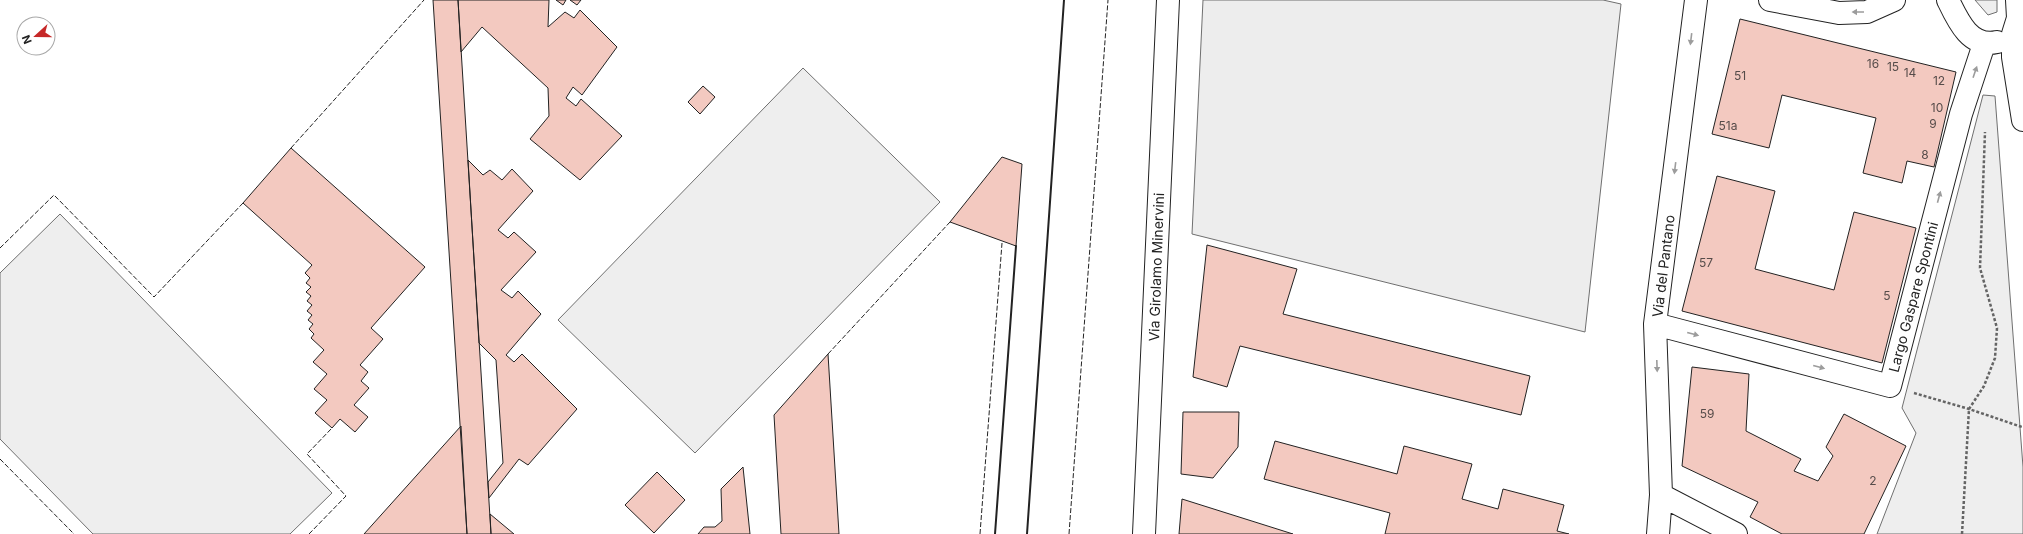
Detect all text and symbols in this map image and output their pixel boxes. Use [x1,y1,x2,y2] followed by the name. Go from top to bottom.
[1852,9,1864,16] one-way arrow
[16,16,56,56] north arrow
[19,33,35,46] text: N
[1688,33,1694,45] one-way arrow
[1867,56,1879,71] house number: 16
[1887,59,1899,74] house number: 15
[1904,65,1917,80] house number: 14
[1972,65,1978,77] one-way arrow
[1734,68,1746,83] house number: 51
[1933,73,1945,88] house number: 12
[1931,100,1943,115] house number: 10
[1929,116,1937,131] house number: 9
[1719,118,1737,133] house number: 51a
[1921,147,1929,162] house number: 8
[1672,162,1678,174] one-way arrow
[1937,190,1943,203] one-way arrow
[1145,192,1167,342] street label: Via Girolamo Minervini
[1648,214,1678,318] street label: Via del Pantano
[1885,220,1941,374] street label: Largo Gaspare Spontini
[1699,255,1713,270] house number: 57
[1883,288,1891,303] house number: 5
[1687,331,1699,337] one-way arrow
[1653,360,1660,372] one-way arrow
[1812,365,1825,371] one-way arrow
[1700,406,1714,421] house number: 59
[1869,473,1877,488] house number: 2

